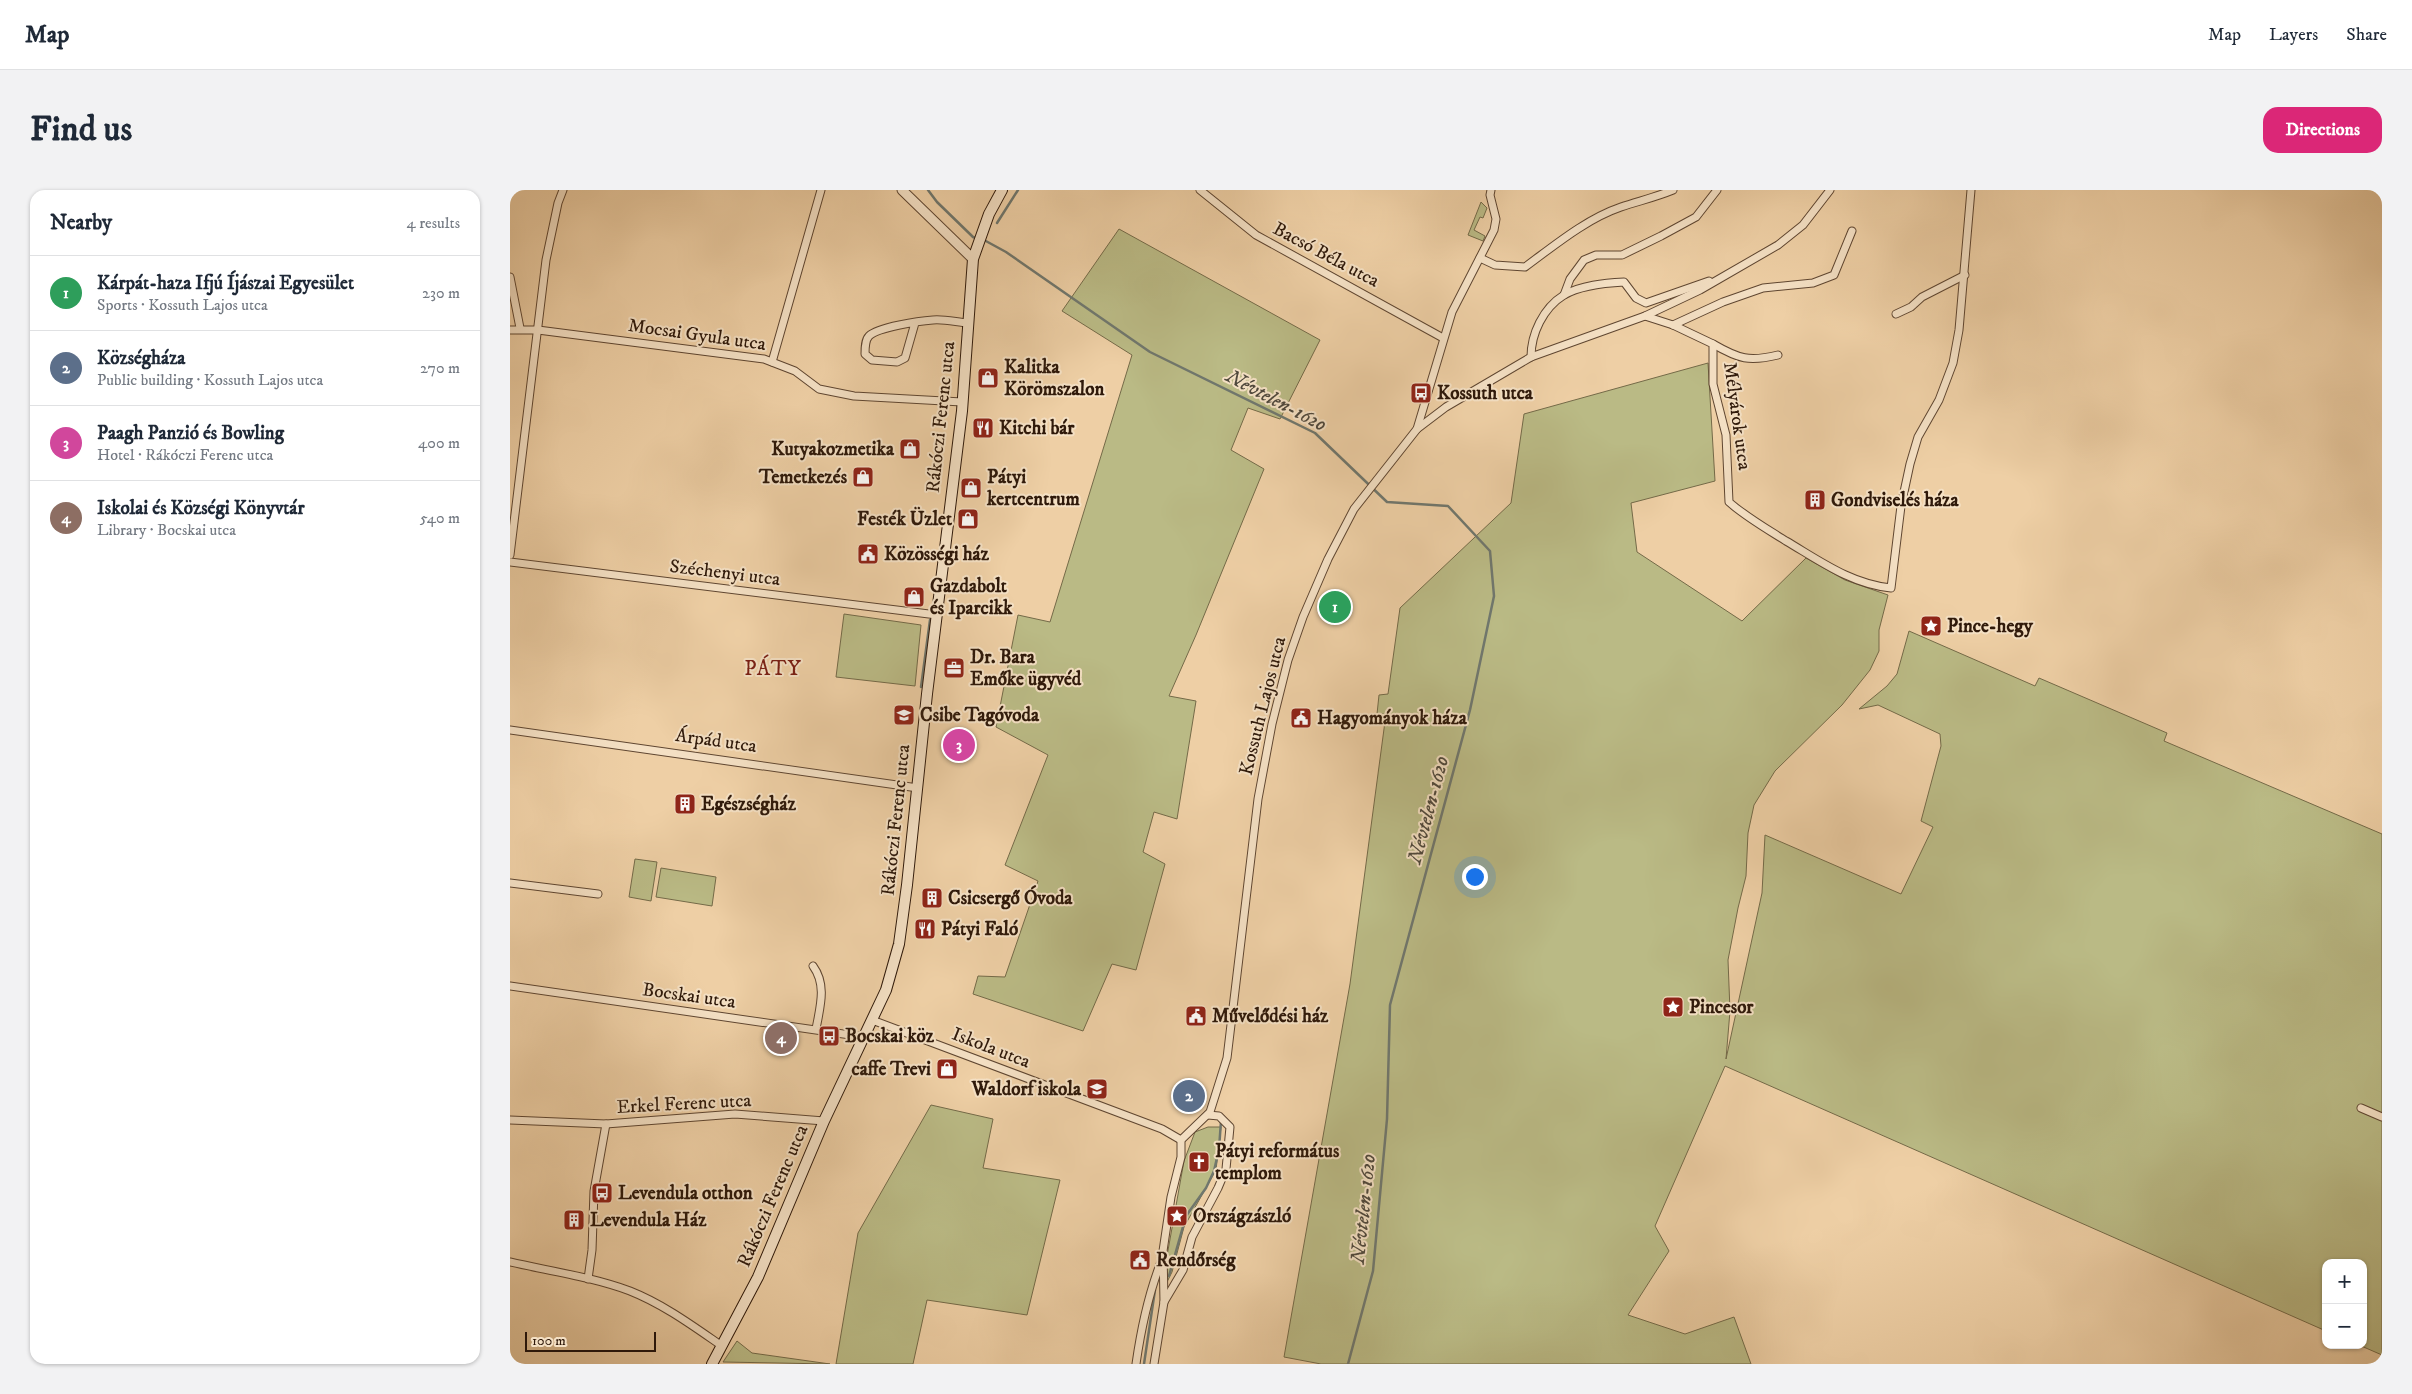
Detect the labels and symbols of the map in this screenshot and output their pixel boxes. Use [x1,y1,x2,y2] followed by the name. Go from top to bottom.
[1269,217,1383,293] street label: Bacsó Béla utca
[627,314,767,356] street label: Mocsai Gyula utca
[922,340,960,494] street label: Rákóczi Ferenc utca
[1004,356,1105,401] place label: Kalitka Körömszalon
[1718,361,1756,471] street label: Mélyárok utca
[1221,364,1331,438] water label: Névtelen-1620
[976,366,1000,390] shop icon: Kalitka Körömszalon
[1409,381,1433,405] bus stop icon: Kossuth utca
[1437,382,1534,405] place label: Kossuth utca
[971,416,995,440] restaurant icon: Kitchi bár
[999,417,1075,440] place label: Kitchi bár
[898,437,922,461] shop icon: Kutyakozmetika
[771,438,895,461] place label: Kutyakozmetika
[851,465,875,489] shop icon: Temetkezés
[758,466,848,489] place label: Temetkezés
[986,466,1080,511] place label: Pátyi kertcentrum
[959,476,983,500] shop icon: Pátyi kertcentrum
[1803,488,1827,512] building icon: Gondviselés háza
[1831,489,1959,512] place label: Gondviselés háza
[857,506,953,531] place label: Festék Üzlet
[956,507,980,531] shop icon: Festék Üzlet
[856,542,880,566] public building icon: Közösségi ház
[884,543,990,566] place label: Közösségi ház
[668,555,782,591] street label: Széchenyi utca
[930,575,1013,620] place label: Gazdabolt és Iparcikk
[902,585,926,609] shop icon: Gazdabolt és Iparcikk
[1319,588,1351,626] pin: 1
[1919,614,1943,638] place icon: Pince-hegy
[1947,615,2034,638] place label: Pince-hegy
[1235,634,1291,778] street label: Kossuth Lajos utca
[970,646,1082,691] place label: Dr. Bara Emőke ügyvéd
[744,654,802,682] district label: PÁTY
[942,656,966,680] office icon: Dr. Bara Emőke ügyvéd
[892,703,916,727] school or university icon: Csibe Tagóvoda
[920,704,1040,727] place label: Csibe Tagóvoda
[1289,706,1313,730] public building icon: Hagyományok háza
[1317,707,1468,730] place label: Hagyományok háza
[674,722,758,758] street label: Árpád utca
[943,726,975,764] pin: 3
[877,743,915,897] street label: Rákóczi Ferenc utca
[1402,754,1455,867] water label: Névtelen-1620
[673,792,697,816] building icon: Egészségház
[701,793,797,816] place label: Egészségház
[1462,864,1488,890] your location
[948,885,1073,910] place label: Csicsergő Óvoda
[920,886,944,910] building icon: Csicsergő Óvoda
[913,917,937,941] restaurant icon: Pátyi Faló
[941,918,1018,941] place label: Pátyi Faló
[641,978,737,1014] street label: Bocskai utca
[1661,995,1685,1019] place icon: Pincesor
[1689,996,1754,1019] place label: Pincesor
[1184,1004,1208,1028] public building icon: Művelődési ház
[1212,1005,1329,1028] place label: Művelődési ház
[765,1019,797,1057] pin: 4
[949,1023,1033,1073] street label: Iskola utca
[817,1024,841,1048] bus stop icon: Bocskai köz
[845,1025,935,1048] place label: Bocskai köz
[935,1057,959,1081] shop icon: caffe Trevi
[852,1058,931,1081] place label: caffe Trevi
[1085,1077,1109,1101] school or university icon: Waldorf iskola
[1173,1077,1205,1115] pin: 2
[971,1078,1082,1101] place label: Waldorf iskola
[616,1089,752,1119] street label: Erkel Ferenc utca
[733,1121,813,1271] street label: Rákóczi Ferenc utca
[1215,1140,1340,1185] place label: Pátyi református templom
[1187,1150,1211,1174] church icon: Pátyi református templom
[1346,1153,1382,1266] water label: Névtelen-1620
[590,1181,614,1205] bus stop icon: Levendula otthon
[618,1182,754,1205] place label: Levendula otthon
[1165,1204,1189,1228] place icon: Országzászló
[1193,1205,1291,1228] place label: Országzászló
[562,1208,586,1232] building icon: Levendula Ház
[590,1209,707,1232] place label: Levendula Ház
[1128,1248,1152,1272] public building icon: Rendőrség
[1156,1249,1236,1272] place label: Rendőrség
[525,1329,656,1352] scale bar

